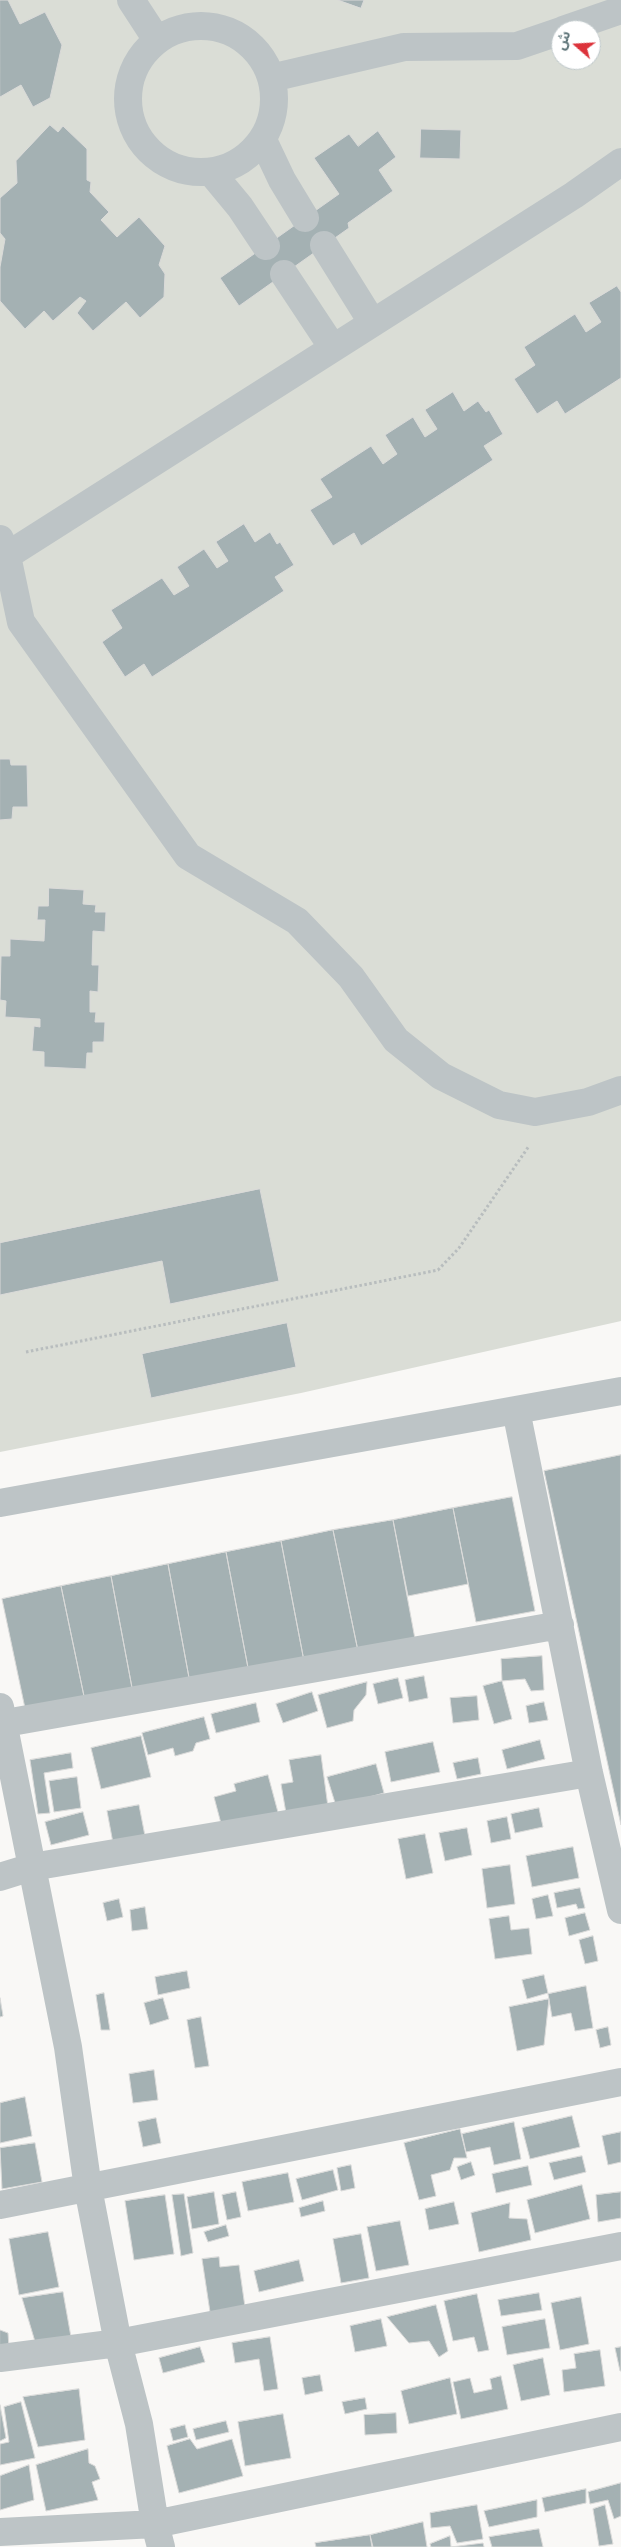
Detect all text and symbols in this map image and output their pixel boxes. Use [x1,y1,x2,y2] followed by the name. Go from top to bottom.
[551,20,601,70] north arrow
[549,28,575,53] text: ش

